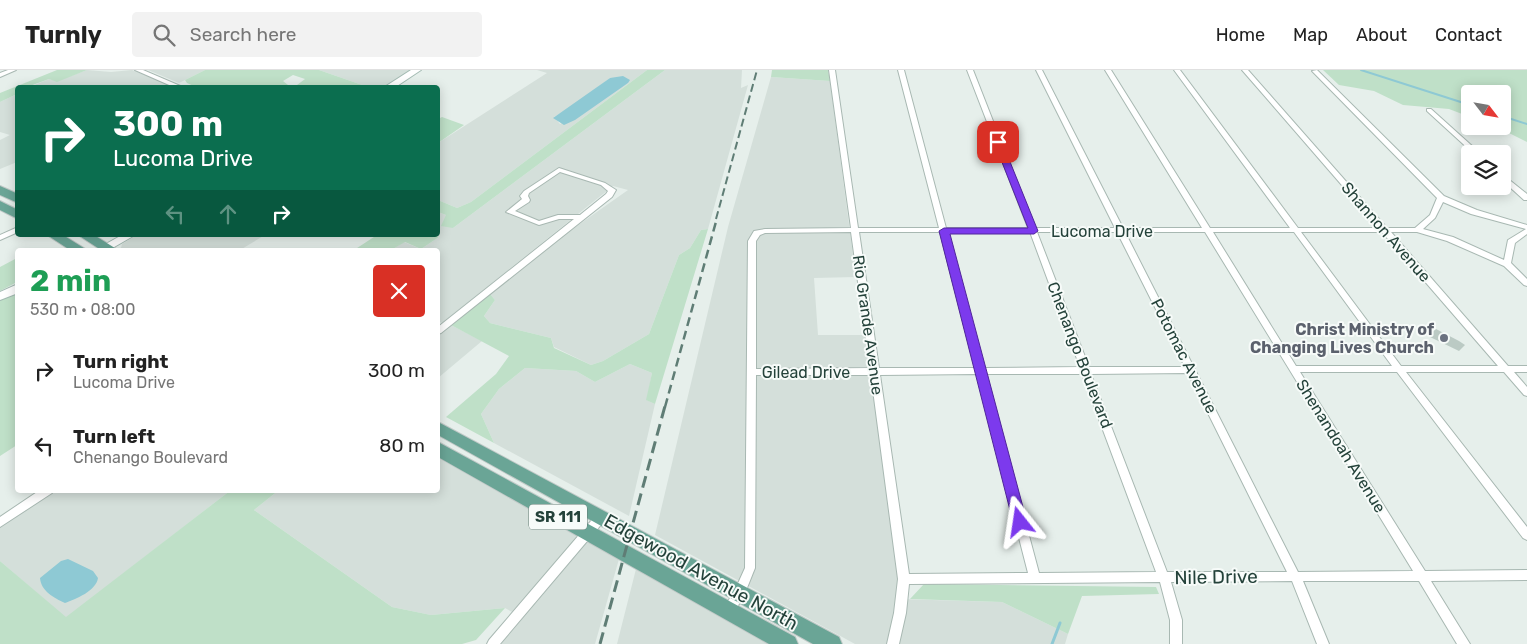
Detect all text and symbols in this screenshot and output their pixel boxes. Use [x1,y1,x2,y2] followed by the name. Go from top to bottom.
[132,12,482,57] search box
[25,21,102,49] text: Turnly
[150,21,178,49] icon: search
[190,23,296,46] text: Search here
[1216,24,1265,46] text: Home
[1293,24,1328,46] text: Map
[1356,24,1407,46] text: About
[1435,24,1502,46] text: Contact
[1461,85,1511,135] north arrow
[1461,85,1511,195] map controls
[113,103,223,145] text: 300 m
[30,105,95,170] icon: right
[977,121,1019,163] pin
[984,128,1012,156] icon: arrive
[113,145,253,172] text: Lucoma Drive
[1461,145,1511,195] button: layers
[1337,178,1435,286] street label: Shannon Avenue
[161,200,189,228] icon: left
[214,200,242,228] icon: ahead
[267,200,295,228] icon: right
[1051,222,1153,241] street label: Lucoma Drive
[849,254,887,396] street label: Rio Grande Avenue
[30,263,111,299] text: 2 min
[373,265,425,317] button: close
[1043,279,1117,431] street label: Chenango Boulevard
[1147,295,1221,417] street label: Potomac Avenue
[30,300,135,319] text: 530 m · 08:00
[1250,320,1435,357] place label: Christ Ministry of Changing Lives Church
[1438,332,1450,344] marker: Christ Ministry of Changing Lives Church
[73,350,168,373] text: Turn right
[30,357,58,385] icon: right
[368,359,425,382] text: 300 m
[762,363,850,382] street label: Gilead Drive
[73,373,175,392] text: Lucoma Drive
[1292,376,1390,516] street label: Shenandoah Avenue
[73,425,155,448] text: Turn left
[30,432,58,460] icon: left
[379,434,425,457] text: 80 m
[73,448,228,467] text: Chenango Boulevard
[993,495,1045,547] position arrow
[529,504,587,530] road number: SR 111
[600,509,802,635] street label: Edgewood Avenue North
[1174,565,1258,589] street label: Nile Drive

